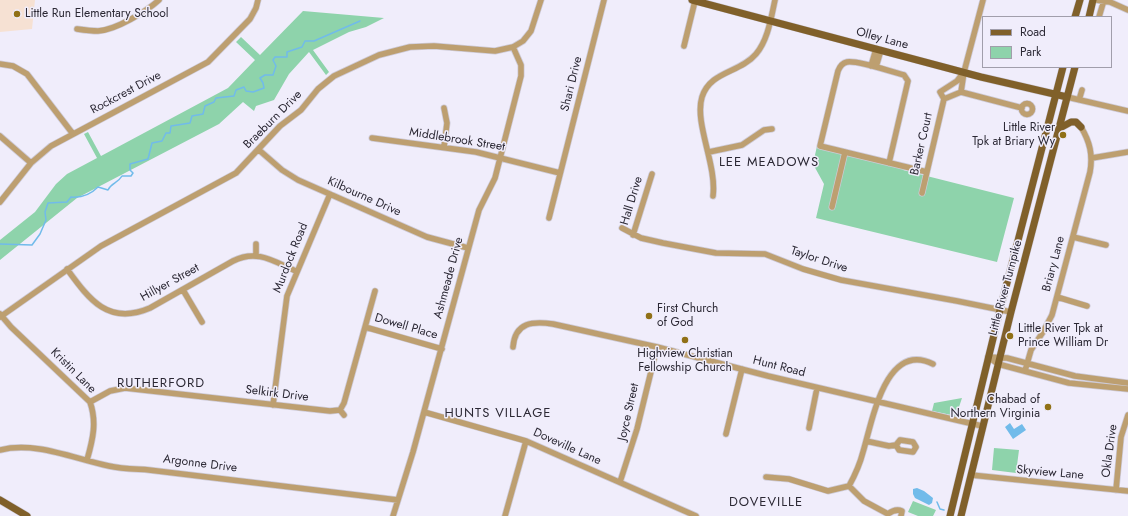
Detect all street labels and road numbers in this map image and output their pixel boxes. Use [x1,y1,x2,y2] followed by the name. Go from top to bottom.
[854,25,910,53] street label: Olley Lane
[558,55,586,113] street label: Shari Drive
[88,68,164,118] street label: Rockcrest Drive
[241,88,305,152] street label: Braeburn Drive
[908,111,936,177] street label: Barker Court
[408,125,506,155] street label: Middlebrook Street
[325,174,403,220] street label: Kilbourne Drive
[618,175,646,227] street label: Hall Drive
[270,221,312,295] street label: Murdock Road
[1040,235,1068,293] street label: Briary Lane
[431,236,467,320] street label: Ashmeade Drive
[986,239,1026,337] street label: Little River Turnpike
[789,244,849,276] street label: Taylor Drive
[138,261,202,305] street label: Hillyer Street
[373,311,439,343] street label: Dowell Place
[47,345,99,397] street label: Kristin Lane
[751,354,807,380] street label: Hunt Road
[615,382,643,442] street label: Joyce Street
[245,383,309,405] street label: Selkirk Drive
[1099,423,1121,479] street label: Okla Drive
[531,426,603,468] street label: Doveville Lane
[162,452,238,476] street label: Argonne Drive
[1016,463,1084,483] street label: Skyview Lane

